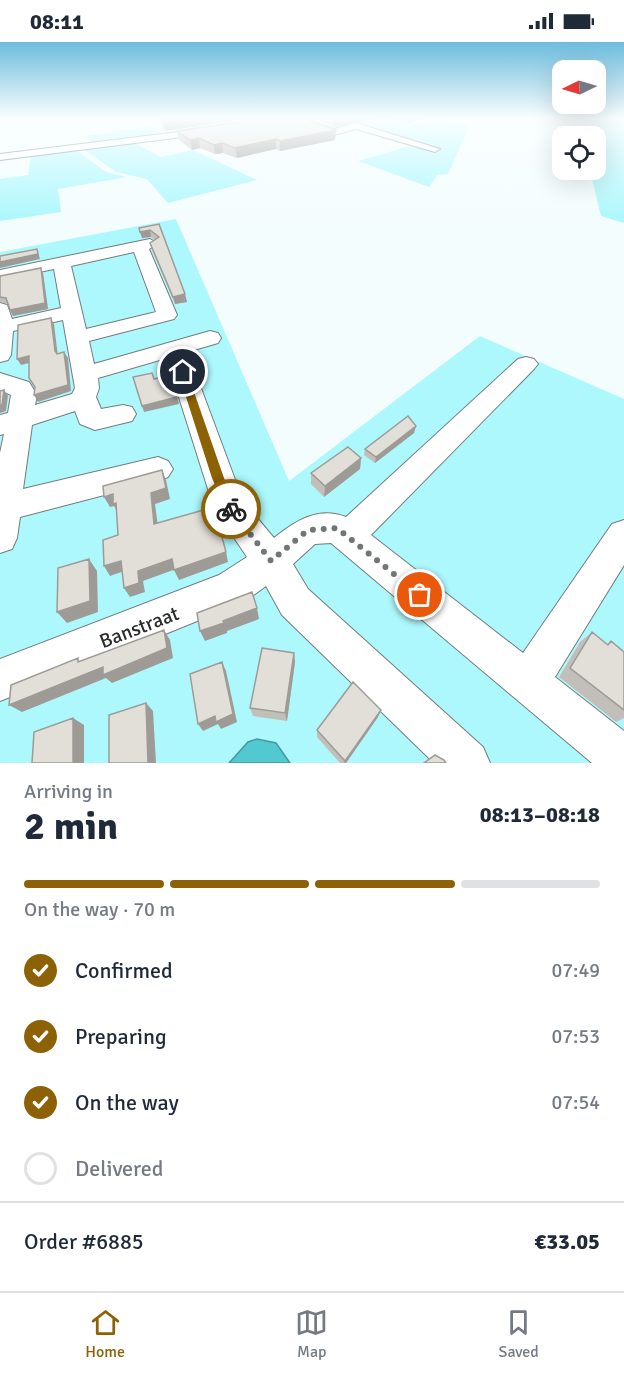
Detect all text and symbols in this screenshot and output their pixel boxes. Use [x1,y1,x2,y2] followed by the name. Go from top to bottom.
[30,8,84,35] text: 08:11
[552,60,606,114] north arrow
[552,60,606,180] map controls
[552,126,606,180] button: locate
[157,346,208,397] pin
[166,355,199,388] icon: home
[201,479,261,539] courier
[215,493,248,526] icon: bike
[394,569,445,620] pin
[403,578,436,611] icon: bag
[96,601,182,654] street label: Banstraat
[24,779,113,804] text: Arriving in
[480,801,600,828] text: 08:13–08:18
[24,802,118,850] text: 2 min
[24,897,175,922] text: On the way · 70 m
[24,954,57,987] icon: check
[75,957,173,984] text: Confirmed
[551,958,600,983] text: 07:49
[24,1020,57,1053] icon: check
[75,1023,167,1050] text: Preparing
[551,1024,600,1049] text: 07:53
[24,1086,57,1119] icon: check
[75,1089,179,1116] text: On the way
[551,1090,600,1115] text: 07:54
[75,1155,163,1182] text: Delivered
[24,1228,144,1255] text: Order #6885
[534,1228,600,1255] text: €33.05
[85,1306,125,1362] tab: Home
[295,1306,328,1362] tab: Map
[499,1306,539,1362] tab: Saved

